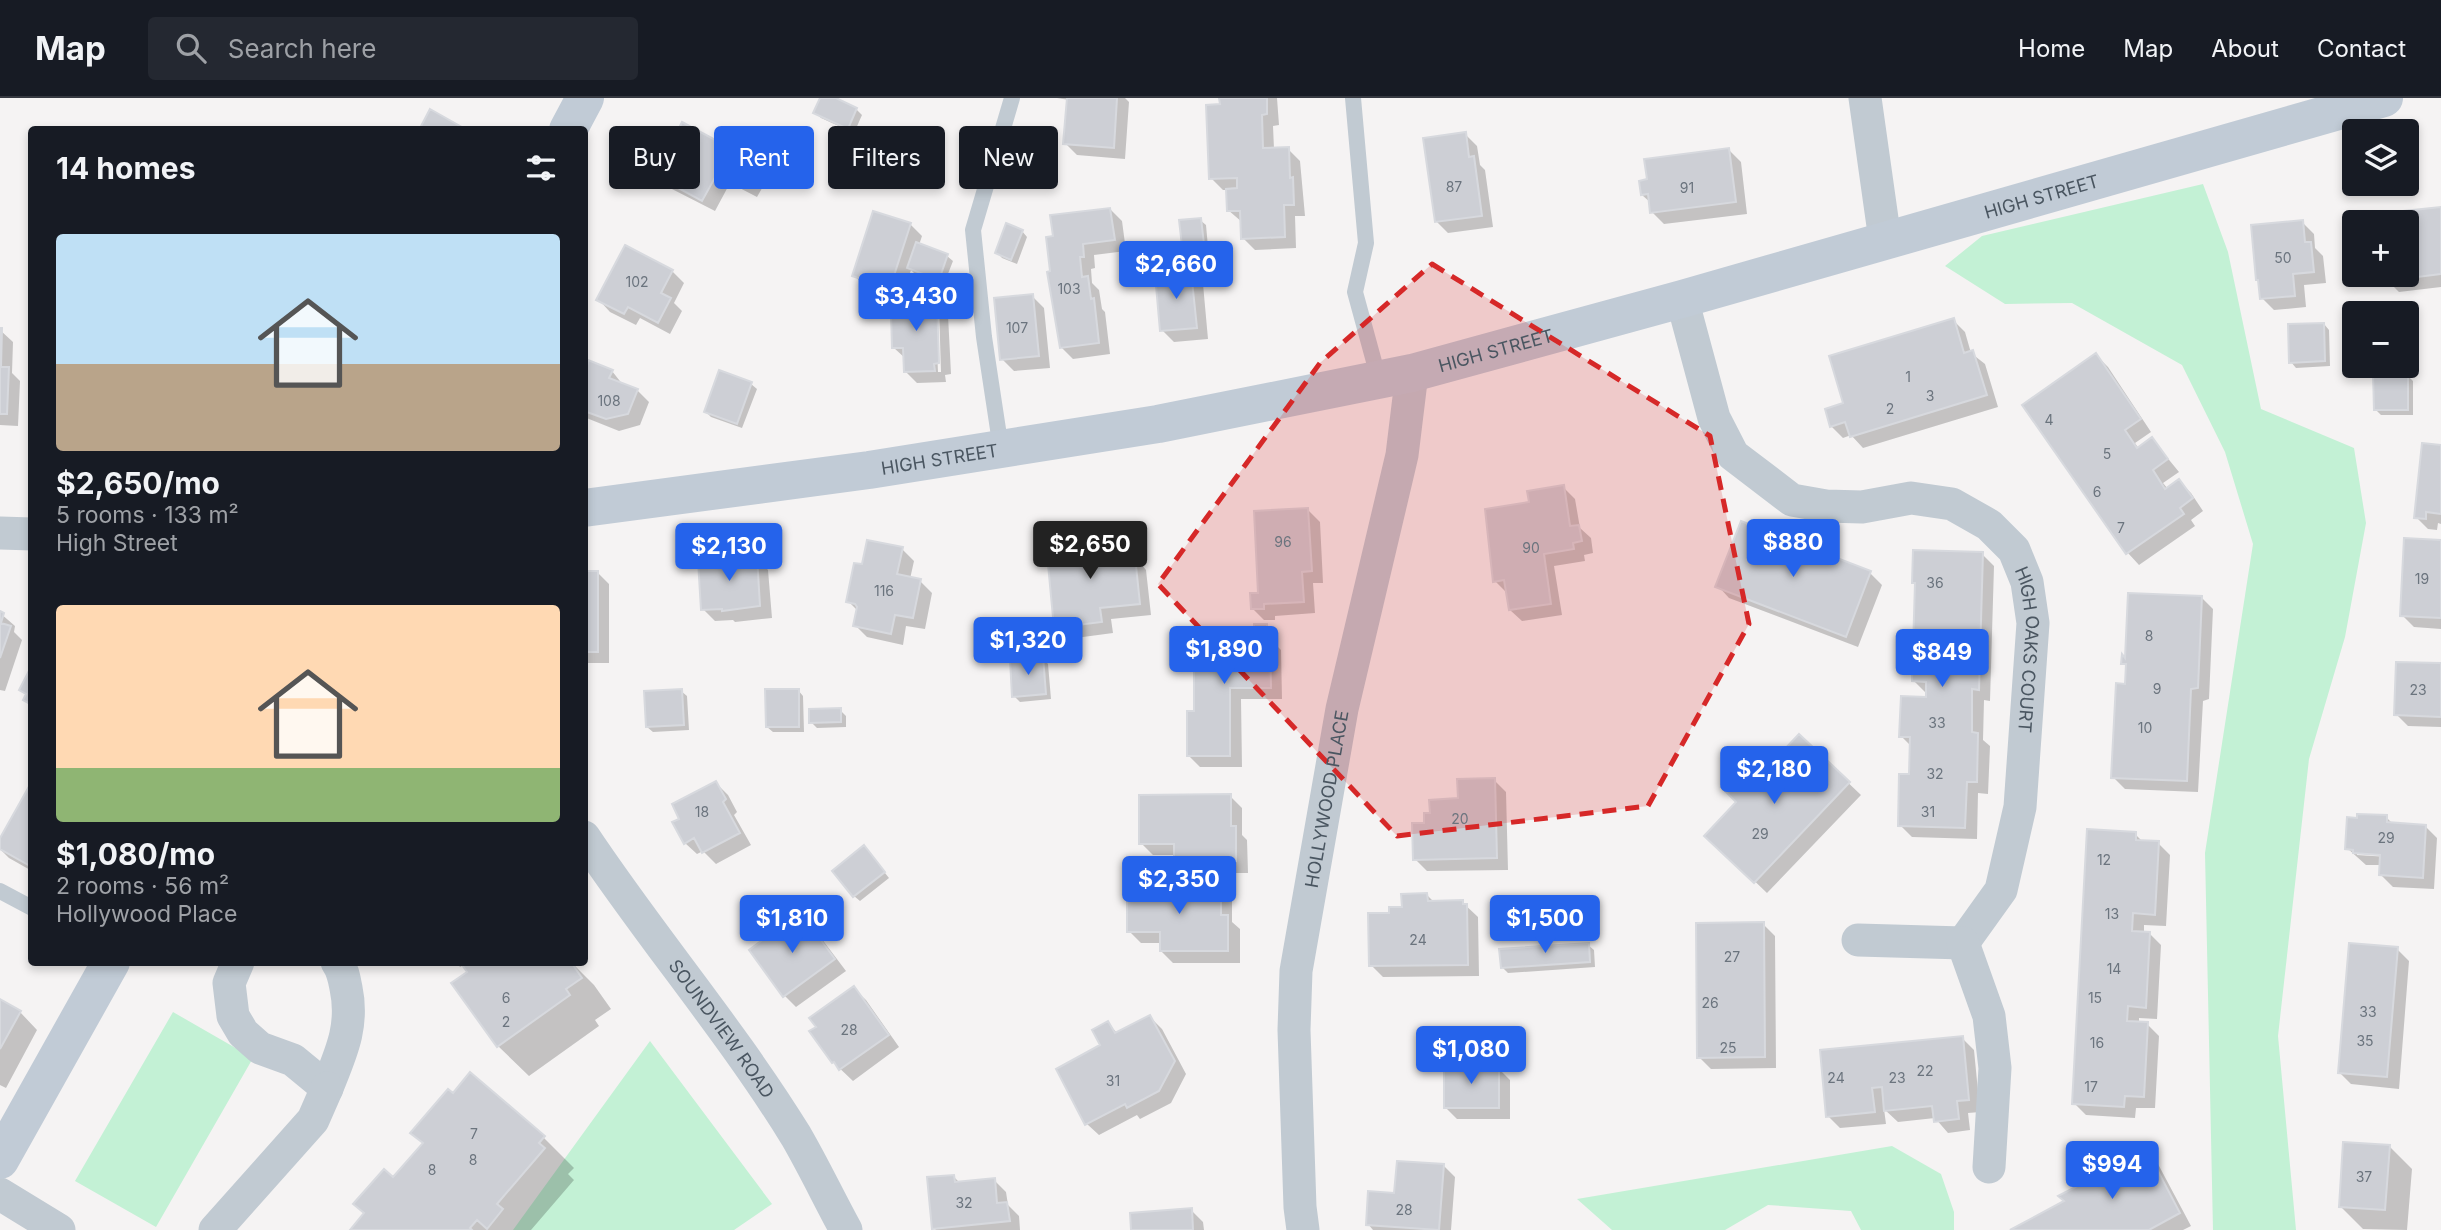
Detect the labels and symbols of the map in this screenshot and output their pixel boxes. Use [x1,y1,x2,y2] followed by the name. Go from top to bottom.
[1982,170,2101,222] street label: HIGH STREET
[1446,178,1462,195] house number: 87
[1680,179,1694,196] house number: 91
[1119,242,1233,301] pin: $2,660
[2274,249,2292,266] house number: 50
[625,273,649,290] house number: 102
[859,274,973,333] pin: $3,430
[1057,280,1081,297] house number: 103
[1006,319,1028,336] house number: 107
[1436,324,1555,376] street label: HIGH STREET
[1905,368,1911,385] house number: 1
[1926,387,1934,404] house number: 3
[597,392,621,409] house number: 108
[1886,400,1894,417] house number: 2
[2044,411,2054,428] house number: 4
[880,439,1000,478] street label: HIGH STREET
[2103,445,2111,462] house number: 5
[2093,483,2101,500] house number: 6
[1752,519,1834,579] pin: $880
[2117,519,2125,536] house number: 7
[1033,522,1147,581] pin: $2,650
[672,524,786,583] pin: $2,130
[1274,533,1292,550] house number: 96
[1522,539,1540,556] house number: 90
[2011,563,2044,734] street label: HIGH OAKS COURT
[2415,570,2429,587] house number: 19
[1926,574,1944,591] house number: 36
[874,582,894,599] house number: 116
[971,618,1085,677] pin: $1,320
[1167,626,1281,686] pin: $1,890
[2145,627,2153,644] house number: 8
[1901,630,1983,689] pin: $849
[2153,680,2161,697] house number: 9
[2409,681,2427,698] house number: 23
[1300,709,1352,889] street label: HOLLYWOOD PLACE
[1928,714,1946,731] house number: 33
[2138,719,2152,736] house number: 10
[1717,746,1831,806] pin: $2,180
[1926,765,1944,782] house number: 32
[695,803,709,820] house number: 18
[1921,803,1935,820] house number: 31
[1451,810,1469,827] house number: 20
[1751,825,1769,842] house number: 29
[2377,829,2395,846] house number: 29
[2097,851,2111,868] house number: 12
[1122,856,1236,916] pin: $2,350
[735,896,849,955] pin: $1,810
[1488,896,1602,955] pin: $1,500
[2105,905,2119,922] house number: 13
[1409,931,1427,948] house number: 24
[1724,948,1740,965] house number: 27
[665,955,779,1102] street label: SOUNDVIEW ROAD
[2107,960,2121,977] house number: 14
[502,989,510,1006] house number: 6
[2088,989,2102,1006] house number: 15
[1701,994,1719,1011] house number: 26
[2359,1003,2377,1020] house number: 33
[502,1013,510,1030] house number: 2
[840,1021,858,1038] house number: 28
[1414,1026,1528,1086] pin: $1,080
[2356,1032,2374,1049] house number: 35
[2090,1034,2104,1051] house number: 16
[1719,1039,1737,1056] house number: 25
[1916,1062,1934,1079] house number: 22
[1827,1069,1845,1086] house number: 24
[1888,1069,1906,1086] house number: 23
[1106,1072,1120,1089] house number: 31
[2084,1078,2098,1095] house number: 17
[470,1125,478,1142] house number: 7
[2071,1142,2153,1201] pin: $994
[469,1151,477,1168] house number: 8
[428,1161,436,1178] house number: 8
[2356,1168,2372,1185] house number: 37
[955,1194,973,1211] house number: 32
[1395,1201,1413,1218] house number: 28

